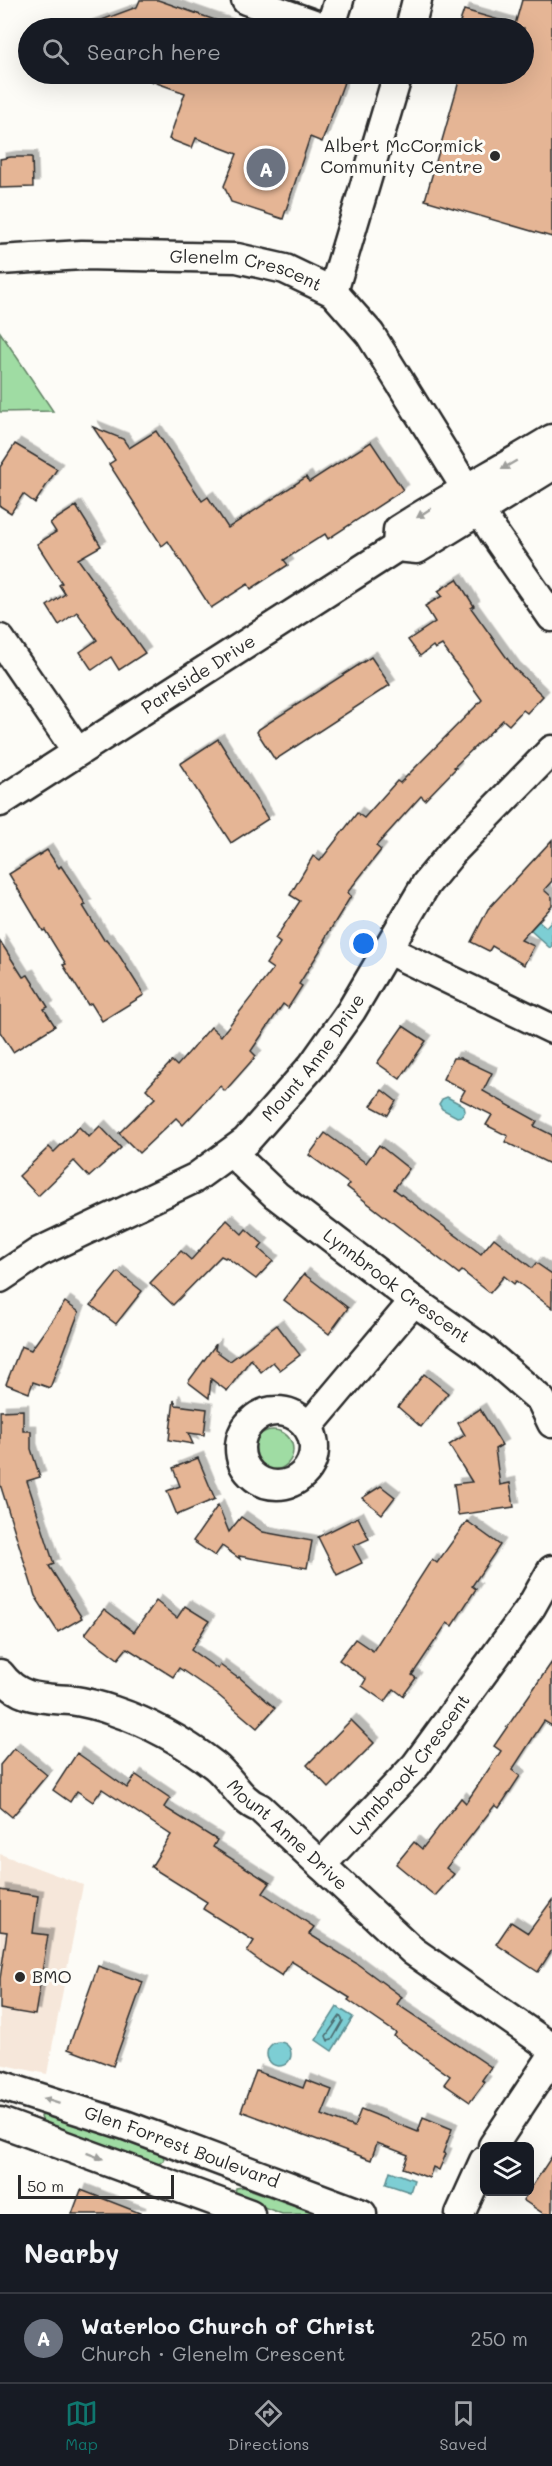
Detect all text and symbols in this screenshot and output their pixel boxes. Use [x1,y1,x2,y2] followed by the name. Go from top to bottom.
[18,18,534,84] search box
[39,35,72,68] icon: search
[87,37,221,66] text: Search here
[320,133,483,178] place label: Albert McCormick Community Centre
[246,146,286,190] pin: A
[488,149,502,163] marker: Albert McCormick Community Centre
[169,244,326,296] street label: Glenelm Crescent
[501,459,517,470] one-way arrow
[417,507,433,519] one-way arrow
[136,628,260,719] street label: Parkside Drive
[349,929,378,958] your location
[256,989,370,1126] street label: Mount Anne Drive
[319,1223,475,1348] street label: Lynnbrook Crescent
[343,1689,475,1840] street label: Lynnbrook Crescent
[222,1774,353,1895] street label: Mount Anne Drive
[32,1964,72,1988] place label: BMO
[13,1970,27,1984] marker: BMO
[42,2096,60,2105] one-way arrow
[81,2100,283,2193] street label: Glen Forrest Boulevard
[480,2142,534,2196] map controls
[480,2142,534,2196] button: layers
[86,2152,104,2162] one-way arrow
[18,2172,174,2200] scale bar
[27,2175,64,2196] text: 50 m
[24,2236,119,2270] text: Nearby
[81,2311,375,2340] text: Waterloo Church of Christ
[37,2325,50,2351] text: A
[471,2325,528,2351] text: 250 m
[81,2340,346,2366] text: Church · Glenelm Crescent
[65,2397,98,2454] tab: Map
[228,2397,309,2454] tab: Directions
[439,2397,487,2454] tab: Saved

